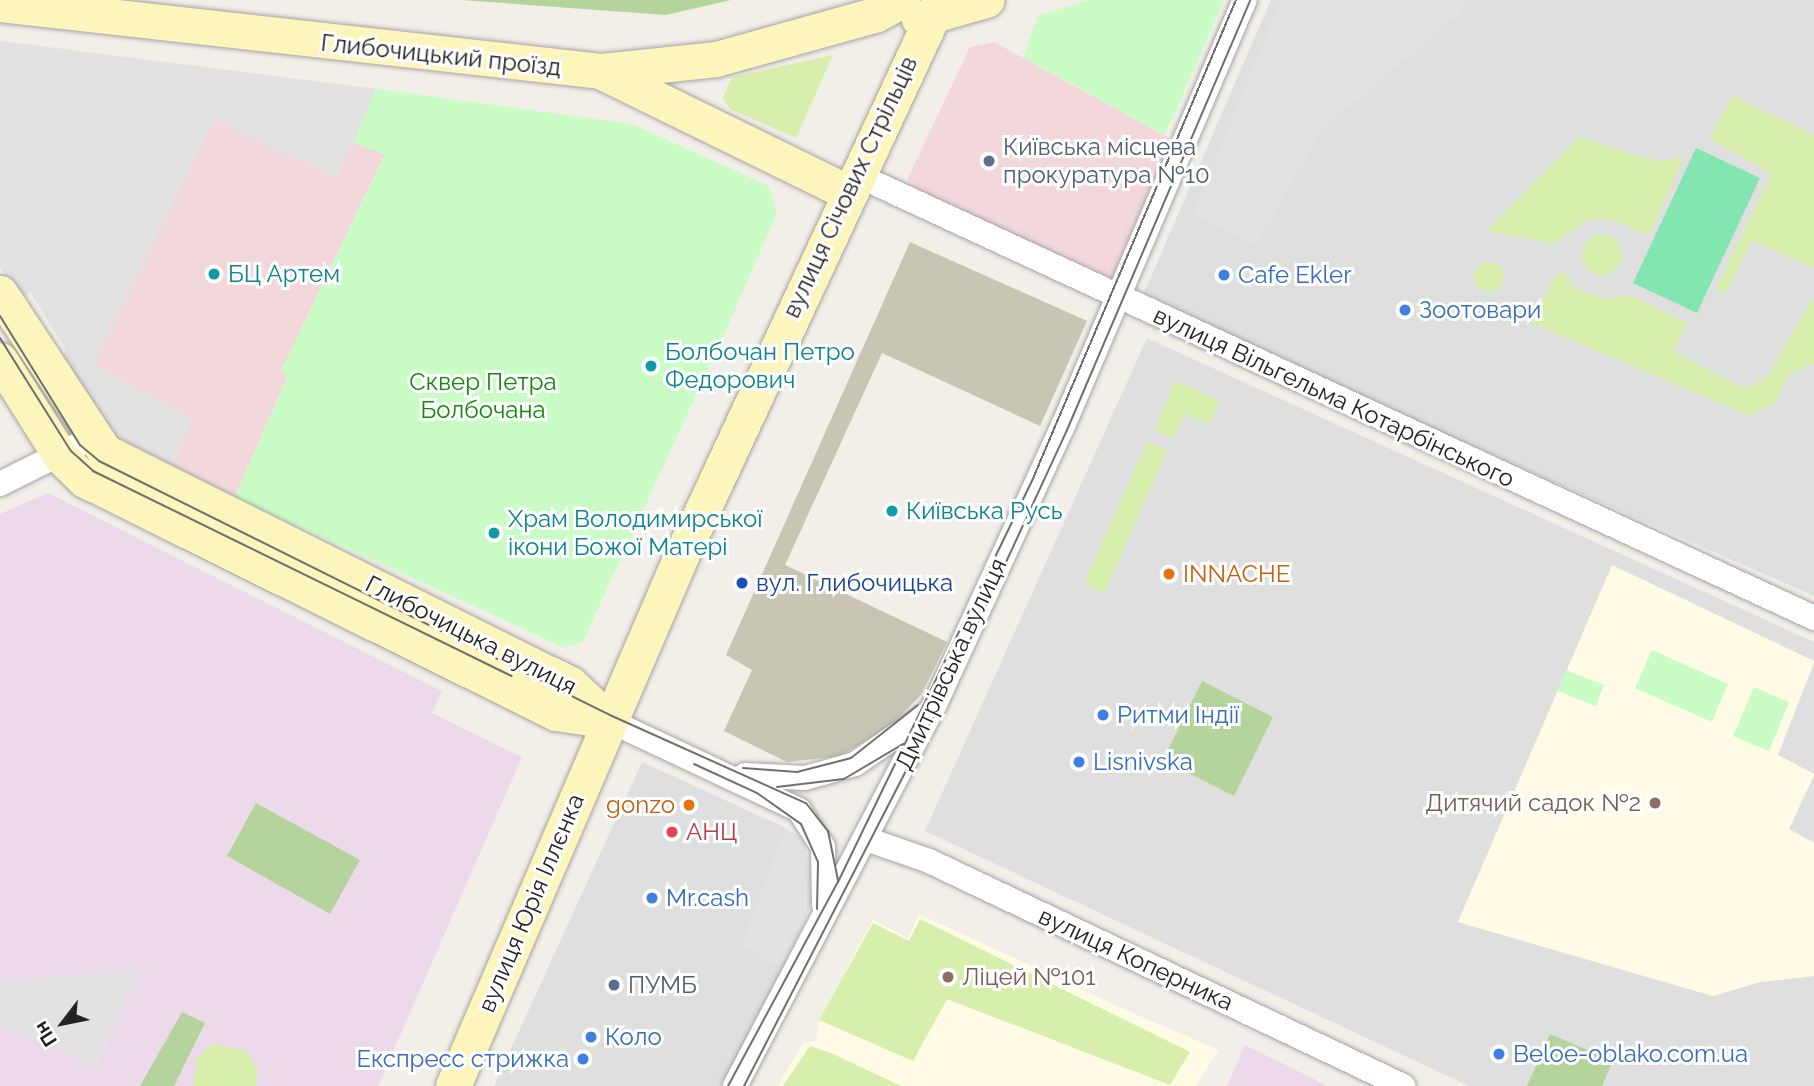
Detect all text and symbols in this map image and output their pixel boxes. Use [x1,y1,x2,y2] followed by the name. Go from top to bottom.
[319,28,563,82] street label: Глибочицький проїзд
[777,52,923,322] street label: вулиця Січових Стрільців
[1003,133,1210,189] place label: Київська місцева прокуратура №10
[981,153,997,169] marker: Київська місцева прокуратура №10
[228,260,341,288] place label: БЦ Артем
[1238,261,1352,289] place label: Cafe Ekler
[206,266,222,282] marker: БЦ Артем
[1216,267,1232,283] marker: Cafe Ekler
[1419,296,1541,324] place label: Зоотовари
[1149,301,1519,493] street label: вулиця Вільгельма Котарбінського
[1397,302,1413,318] marker: Зоотовари
[665,338,855,394] place label: Болбочан Петро Федорович
[643,358,659,374] marker: Болбочан Петро Федорович
[409,368,557,424] park label: Сквер Петра Болбочана
[906,497,1062,525] place label: Київська Русь
[884,503,900,519] marker: Київська Русь
[508,505,762,561] place label: Храм Володимирської ікони Божої Матері
[486,525,502,541] marker: Храм Володимирської ікони Божої Матері
[889,554,1013,774] street label: Дмитрівська вулиця
[1183,560,1290,588] place label: INNACHE
[1161,566,1177,582] marker: INNACHE
[361,569,581,701] street label: Глибочицька вулиця
[756,569,953,597] place label: вул. Глибочицька
[734,575,750,591] marker: вул. Глибочицька
[1117,701,1239,729] place label: Ритми Індії
[1095,707,1111,723] marker: Ритми Індії
[1093,748,1193,776] place label: Lisnivska
[1071,754,1087,770] marker: Lisnivska
[472,789,590,1017] street label: вулиця Юрія Іллєнка
[1425,789,1641,817] place label: Дитячий садок №2
[606,791,675,819] place label: gonzo
[1647,795,1663,811] marker: Дитячий садок №2
[681,797,697,813] marker: gonzo
[686,818,738,846] place label: АНЦ
[664,824,680,840] marker: АНЦ
[666,884,749,912] place label: Mr.cash
[644,890,660,906] marker: Mr.cash
[1034,901,1238,1017] street label: вулиця Коперника
[962,963,1096,991] place label: Ліцей №101
[940,969,956,985] marker: Ліцей №101
[628,971,697,999] place label: ПУМБ
[606,977,622,993] marker: ПУМБ
[28,988,98,1058] north arrow
[29,1018,61,1051] text: Пн
[605,1023,662,1051] place label: Коло
[583,1029,599,1045] marker: Коло
[1513,1040,1748,1068] place label: Beloe-oblako.com.ua
[356,1045,569,1073] place label: Експресс стрижка
[1491,1046,1507,1062] marker: Beloe-oblako.com.ua
[575,1051,591,1067] marker: Експресс стрижка

